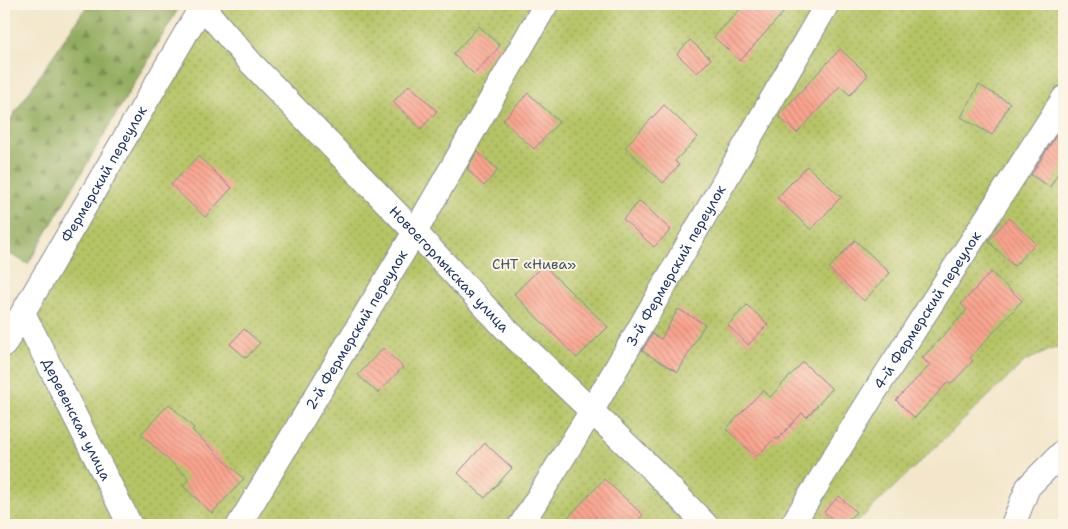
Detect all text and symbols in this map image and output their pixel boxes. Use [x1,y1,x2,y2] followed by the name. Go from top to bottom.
[57,102,151,245] street label: Фермерский переулок
[622,181,730,350] street label: 3-й Фермерский переулок
[385,202,513,336] street label: Новоегорлыкская улица
[870,227,985,392] street label: 4-й Фермерский переулок
[301,246,412,413] street label: 2-й Фермерский переулок
[492,255,576,273] park label: СНТ «Нива»
[38,355,115,484] street label: Деревенская улица

